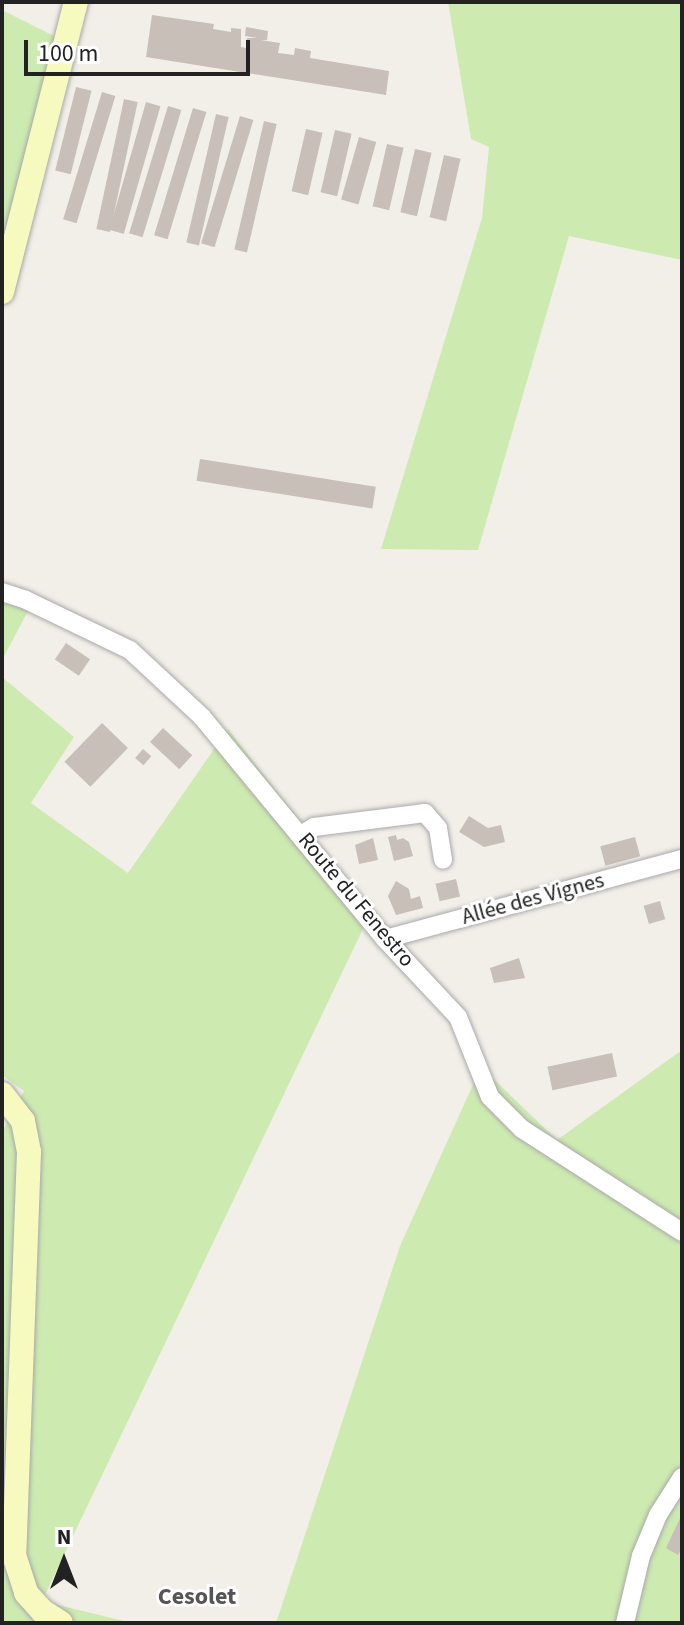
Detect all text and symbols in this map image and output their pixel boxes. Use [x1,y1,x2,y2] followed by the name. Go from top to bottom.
[28,24,254,74] scale bar
[38,36,98,71] text: 100 m
[292,827,420,973] street label: Route du Fenestro
[459,867,607,931] street label: Allée des Vignes
[24,1521,104,1601] north arrow
[57,1521,71,1553] text: N
[158,1583,236,1611] district label: Cesolet

